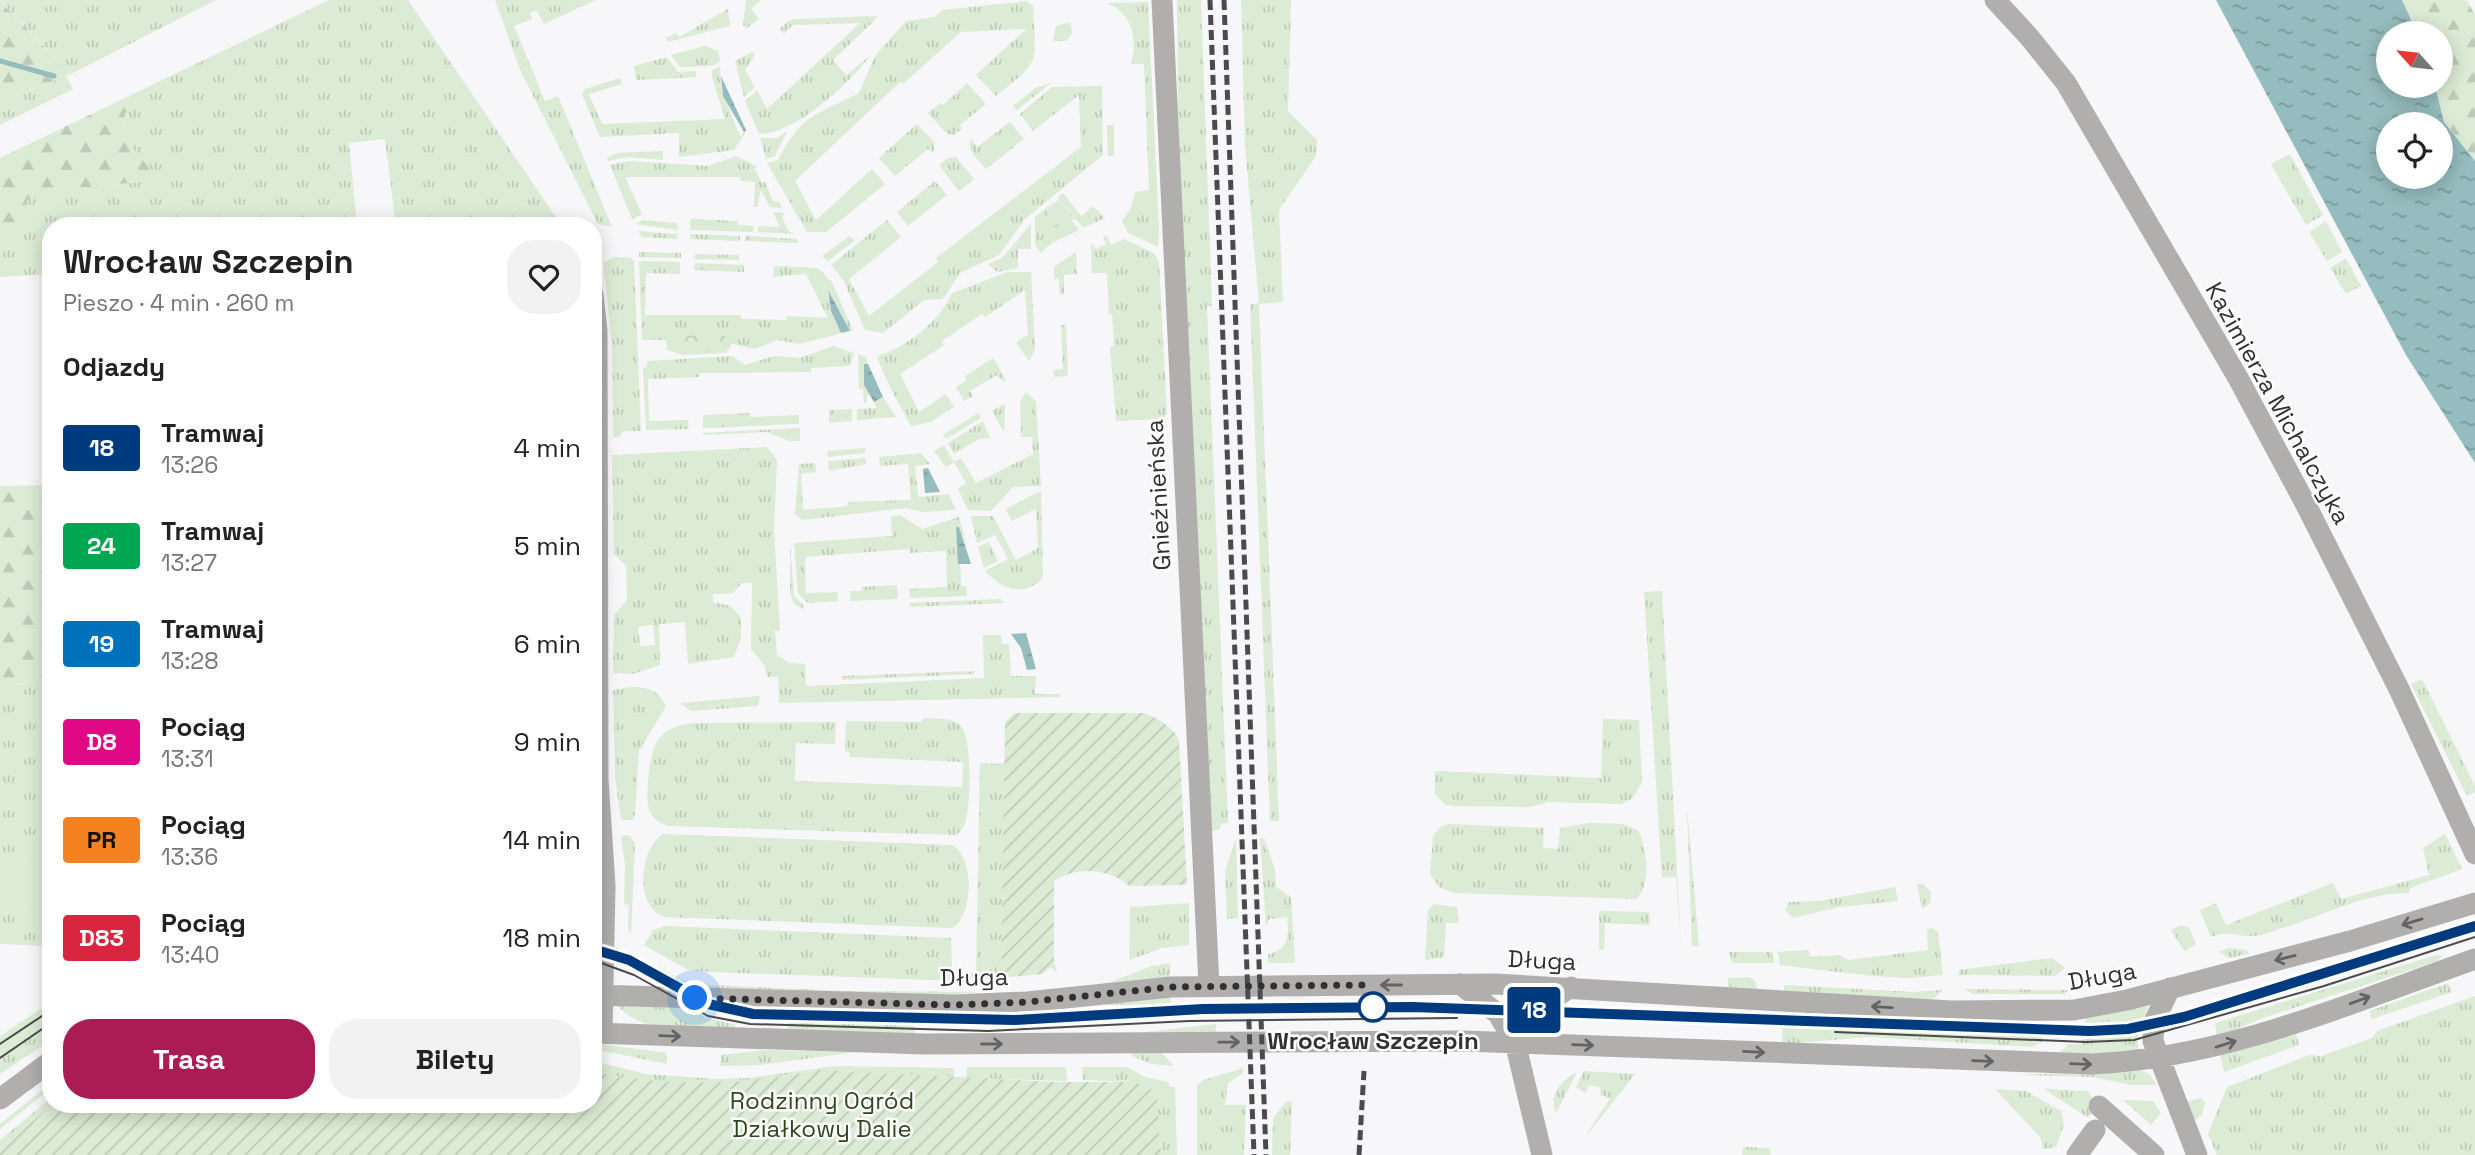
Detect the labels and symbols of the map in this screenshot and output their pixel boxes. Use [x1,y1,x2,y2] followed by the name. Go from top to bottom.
[2376,21,2454,98] north arrow
[2199,277,2358,530] street label: Kazimierza Michalczyka
[1139,418,1177,571] street label: Gnieźnieńska
[2402,917,2424,930] one-way arrow
[1507,943,1577,977] street label: Długa
[2275,952,2297,965] one-way arrow
[2065,955,2139,997] street label: Długa
[939,961,1009,993] street label: Długa
[1380,978,1403,992] one-way arrow
[677,980,712,1015] your location
[1502,987,1566,1033] line badge: 18
[1358,992,1388,1022] marker: Wrocław Szczepin
[2349,993,2371,1006] one-way arrow
[1871,1000,1894,1013] one-way arrow
[1267,1025,1479,1056] place label: Wrocław Szczepin
[658,1029,681,1042] one-way arrow
[1217,1035,1240,1049] one-way arrow
[981,1037,1004,1051] one-way arrow
[2215,1037,2237,1050] one-way arrow
[1571,1038,1594,1051] one-way arrow
[1742,1046,1765,1059] one-way arrow
[1971,1054,1994,1067] one-way arrow
[2070,1057,2093,1071] one-way arrow
[730,1085,914,1144] park label: Rodzinny Ogród Działkowy Dalie

